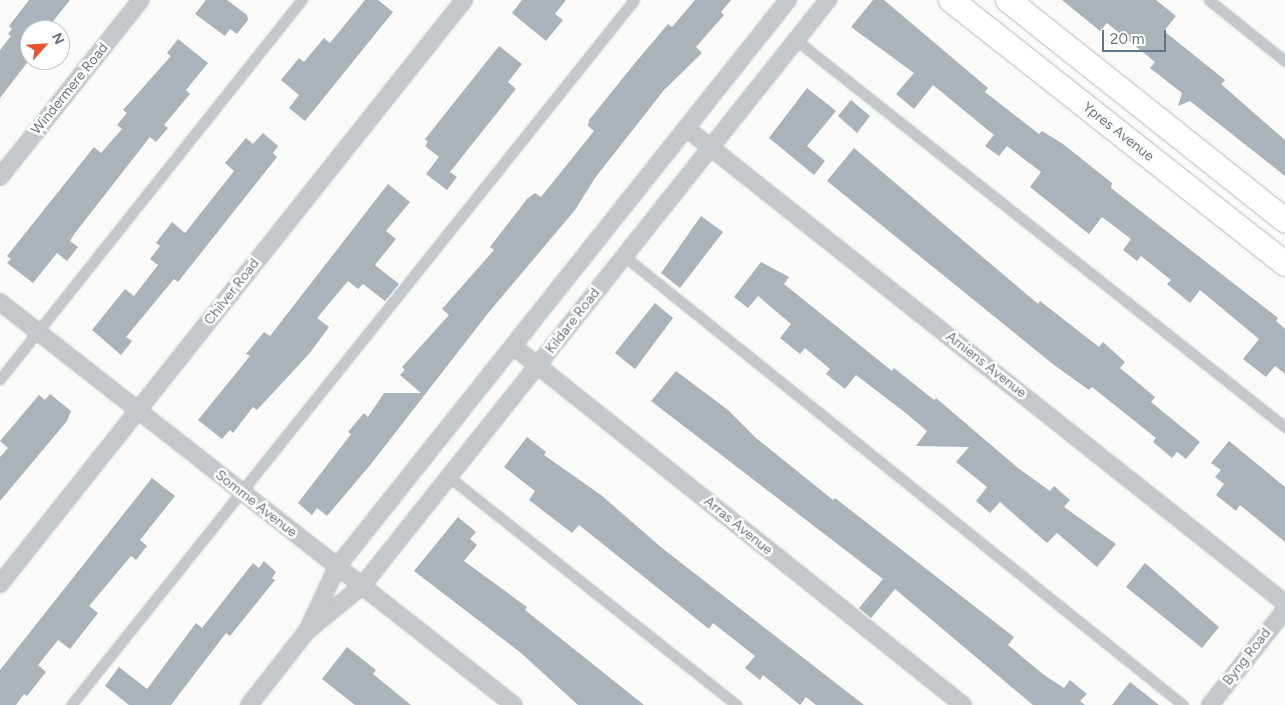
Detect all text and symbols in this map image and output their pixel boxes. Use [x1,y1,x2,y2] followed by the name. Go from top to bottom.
[20,20,70,70] north arrow
[1105,20,1169,52] scale bar
[48,30,68,47] text: N
[1110,30,1144,48] text: 20 m
[28,40,112,138] street label: Windermere Road
[1079,99,1157,165] street label: Ypres Avenue
[201,256,263,328] street label: Chilver Road
[542,285,604,357] street label: Kildare Road
[942,328,1030,402] street label: Amiens Avenue
[212,467,300,541] street label: Somme Avenue
[700,493,776,559] street label: Arras Avenue
[1220,625,1274,689] street label: Byng Road

